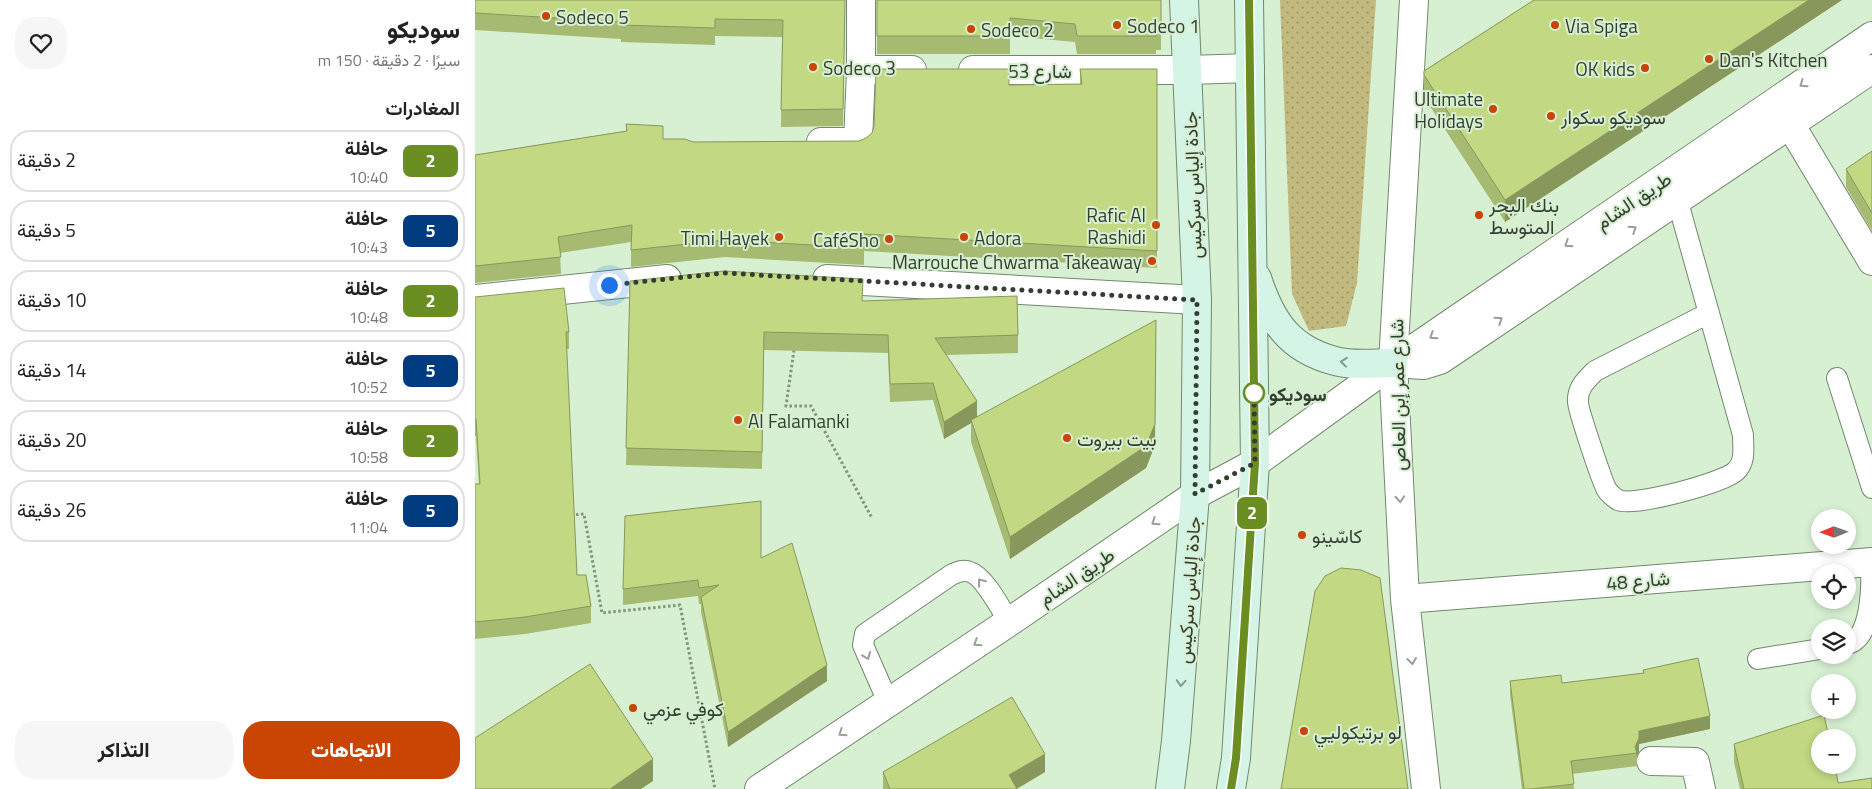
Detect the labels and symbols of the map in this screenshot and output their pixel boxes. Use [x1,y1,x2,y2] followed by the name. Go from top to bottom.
[556,2,629,31] place label: Sodeco 5
[540,10,552,22] marker: Sodeco 5
[1127,11,1200,40] place label: Sodeco 1
[1565,11,1638,40] place label: Via Spiga
[981,15,1054,44] place label: Sodeco 2
[1111,19,1123,31] marker: Sodeco 1
[1549,19,1561,31] marker: Via Spiga
[965,23,977,35] marker: Sodeco 2
[1719,45,1828,74] place label: Dan's Kitchen
[823,53,896,82] place label: Sodeco 3
[1703,53,1715,65] marker: Dan's Kitchen
[1575,54,1635,83] place label: OK kids
[1008,56,1072,85] street label: شارع 53
[807,61,819,73] marker: Sodeco 3
[1639,62,1651,74] marker: OK kids
[1799,78,1809,87] one-way arrow
[1414,84,1483,135] place label: Ultimate Holidays
[1560,102,1666,131] place label: سوديكو سكوار
[1487,103,1499,115] marker: Ultimate Holidays
[1545,110,1557,122] marker: سوديكو سكوار
[1175,111,1209,259] street label: جادة إلياس سركيس
[1589,164,1677,236] street label: طريق الشام
[1488,190,1559,241] place label: بنك البحر المتوسط
[1086,200,1146,251] place label: Rafic Al Rashidi
[1473,209,1485,221] marker: بنك البحر المتوسط
[1150,219,1162,231] marker: Rafic Al Rashidi
[681,223,769,252] place label: Timi Hayek
[974,223,1022,252] place label: Adora
[813,225,879,254] place label: CaféSho
[1627,226,1637,235] one-way arrow
[773,231,785,243] marker: Timi Hayek
[958,231,970,243] marker: Adora
[883,233,895,245] marker: CaféSho
[1564,238,1574,247] one-way arrow
[892,247,1142,276] place label: Marrouche Chwarma Takeaway
[1146,255,1158,267] marker: Marrouche Chwarma Takeaway
[597,273,622,298] your location
[1493,317,1502,326] one-way arrow
[1381,319,1413,471] street label: شارع عمر إبن العاص
[1430,330,1439,339] one-way arrow
[1340,357,1348,368] one-way arrow
[1269,379,1327,408] place label: سوديكو
[1243,382,1265,404] marker: سوديكو
[748,406,850,435] place label: Al Falamanki
[732,414,744,426] marker: Al Falamanki
[1077,424,1157,453] place label: بيت بيروت
[1061,432,1073,444] marker: بيت بيروت
[1394,496,1405,504] one-way arrow
[1236,497,1268,529] line badge: 2
[1811,509,1856,554] north arrow
[1168,515,1208,665] street label: جادة إلياس سركيس
[1151,516,1161,525] one-way arrow
[1312,521,1362,550] place label: كاسّينو
[1296,529,1308,541] marker: كاسّينو
[1032,540,1120,612] street label: طريق الشام
[1605,563,1671,597] street label: شارع 48
[978,578,987,587] one-way arrow
[973,637,983,646] one-way arrow
[861,651,871,660] one-way arrow
[1406,658,1417,666] one-way arrow
[1175,679,1186,687] one-way arrow
[643,694,724,725] place label: كوفي عزمي
[627,702,639,714] marker: كوفي عزمي
[1314,717,1402,748] place label: لو برتيكوليي
[1298,725,1310,737] marker: لو برتيكوليي
[838,727,848,736] one-way arrow

